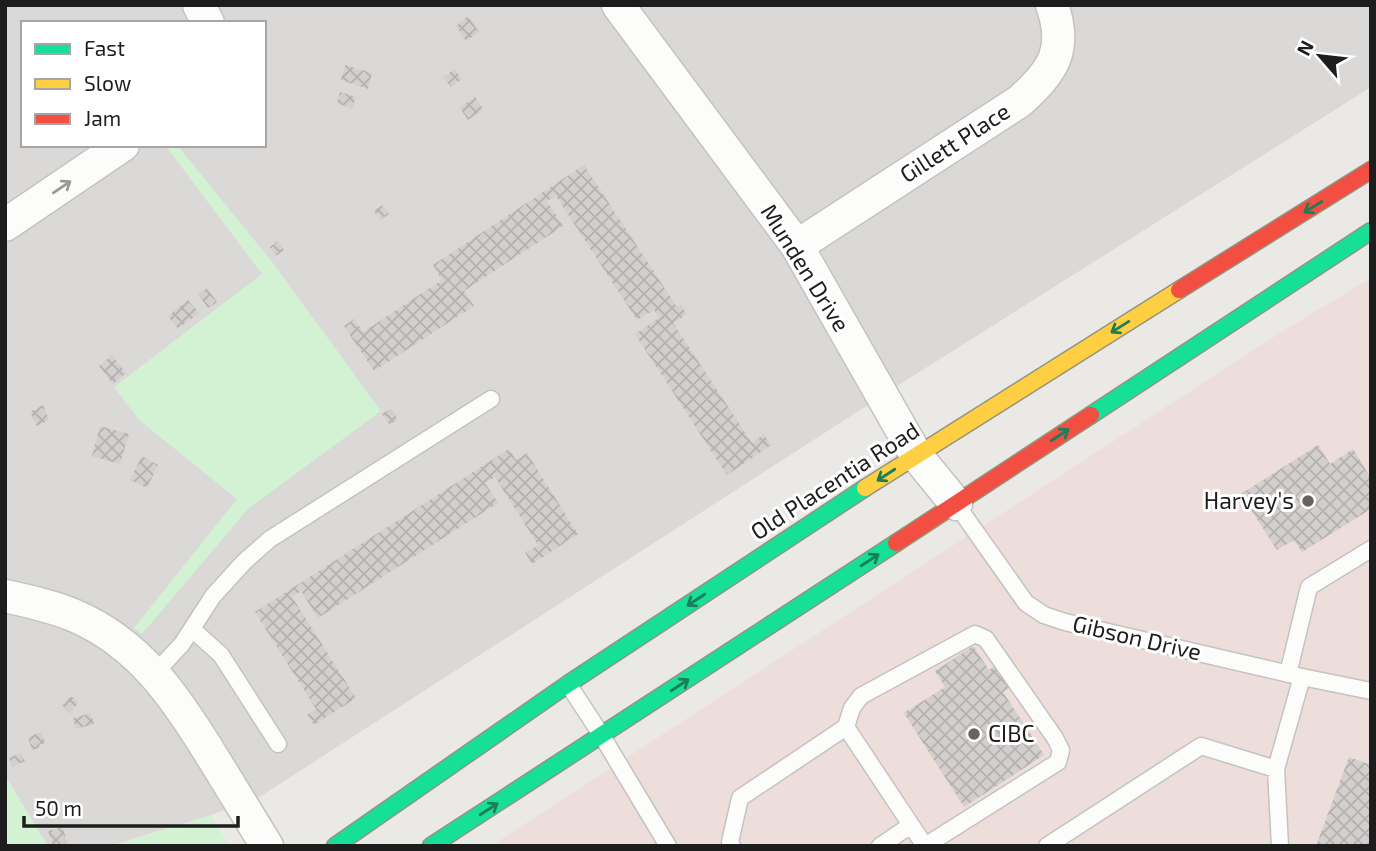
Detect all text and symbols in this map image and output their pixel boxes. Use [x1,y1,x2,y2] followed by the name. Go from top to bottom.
[21,21,266,147] legend
[1285,21,1355,91] north arrow
[84,35,125,60] text: Fast
[1291,36,1318,59] text: N
[84,70,131,95] text: Slow
[894,96,1015,188] street label: Gillett Place
[84,105,121,130] text: Jam
[52,180,71,194] one-way arrow
[755,198,856,336] street label: Munden Drive
[1303,200,1323,214] one-way arrow
[1111,320,1130,335] one-way arrow
[745,415,924,545] street label: Old Placentia Road
[1050,428,1069,443] one-way arrow
[877,467,896,482] one-way arrow
[1204,486,1294,514] place label: Harvey's
[1300,493,1316,509] marker: Harvey's
[860,553,879,568] one-way arrow
[687,592,706,607] one-way arrow
[1070,609,1204,665] street label: Gibson Drive
[670,678,689,693] one-way arrow
[988,719,1035,747] place label: CIBC
[966,726,982,742] marker: CIBC
[24,784,238,828] scale bar
[35,795,82,820] text: 50 m
[479,802,498,816] one-way arrow

